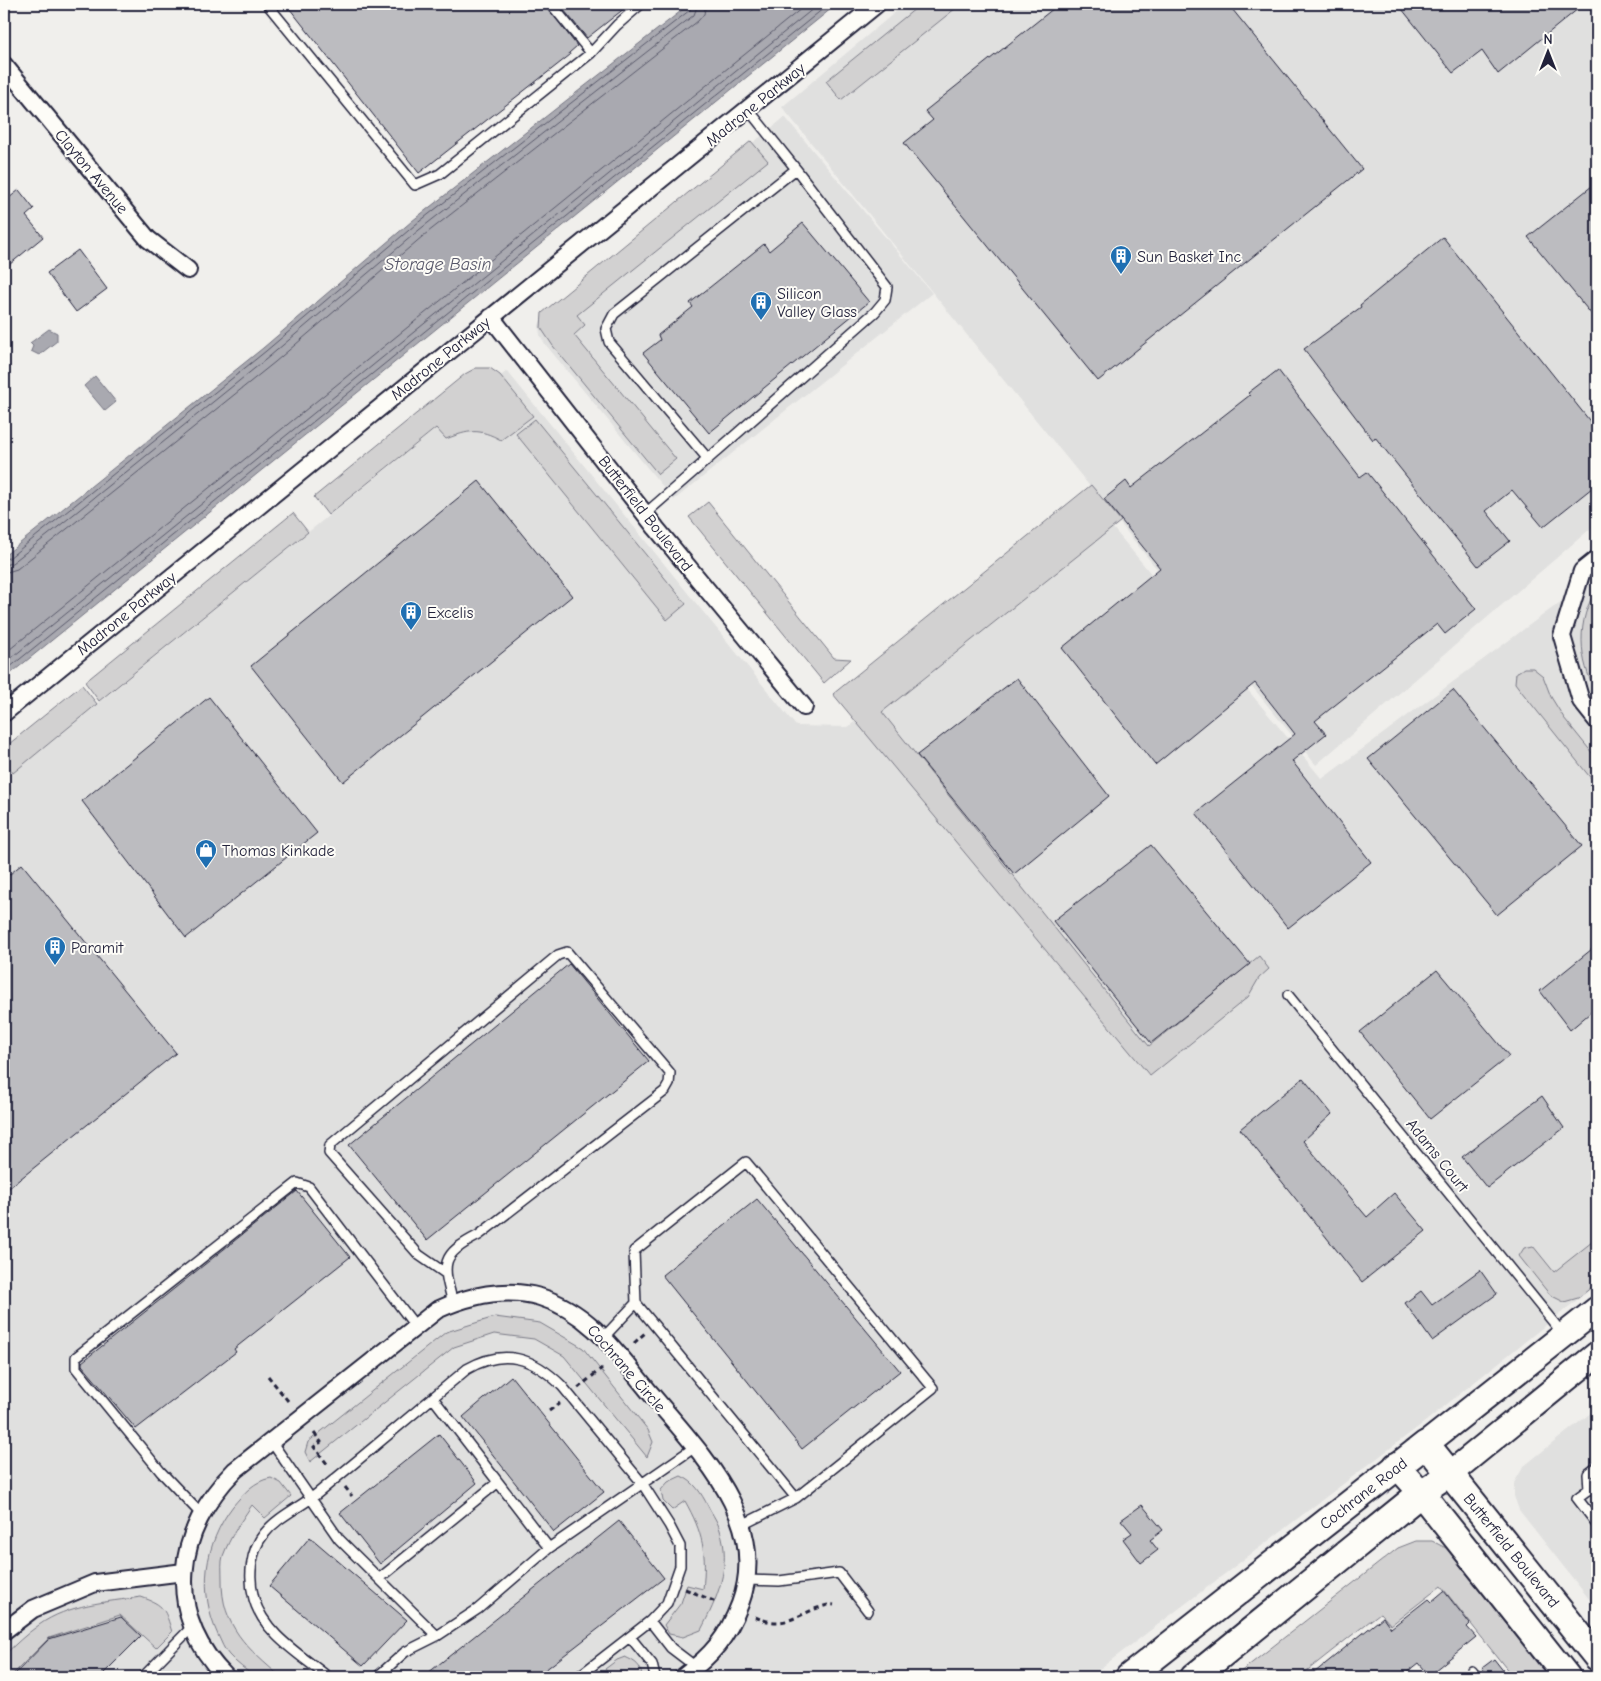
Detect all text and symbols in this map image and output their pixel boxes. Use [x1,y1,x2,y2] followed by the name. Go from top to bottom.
[1524,28,1574,78] north arrow
[1543,31,1553,48] text: N
[702,59,809,150] street label: Madrone Parkway
[51,126,132,217] street label: Clayton Avenue
[1109,244,1133,275] building icon: Sun Basket Inc
[1137,248,1241,266] place label: Sun Basket Inc
[384,254,492,275] water label: Storage Basin
[777,285,857,321] place label: Silicon Valley Glass
[749,290,773,321] building icon: Silicon Valley Glass
[387,313,494,404] street label: Madrone Parkway
[595,452,696,575] street label: Butterfield Boulevard
[73,568,180,659] street label: Madrone Parkway
[399,600,423,631] building icon: Excelis
[427,604,474,622] place label: Excelis
[194,838,218,869] shop icon: Thomas Kinkade
[222,842,334,860] place label: Thomas Kinkade
[43,935,67,966] building icon: Paramit
[71,939,124,957] place label: Paramit
[1402,1116,1472,1196] street label: Adams Court
[583,1321,669,1416] street label: Cochrane Circle
[1316,1454,1411,1533] street label: Cochrane Road
[1460,1490,1563,1611] street label: Butterfield Boulevard

